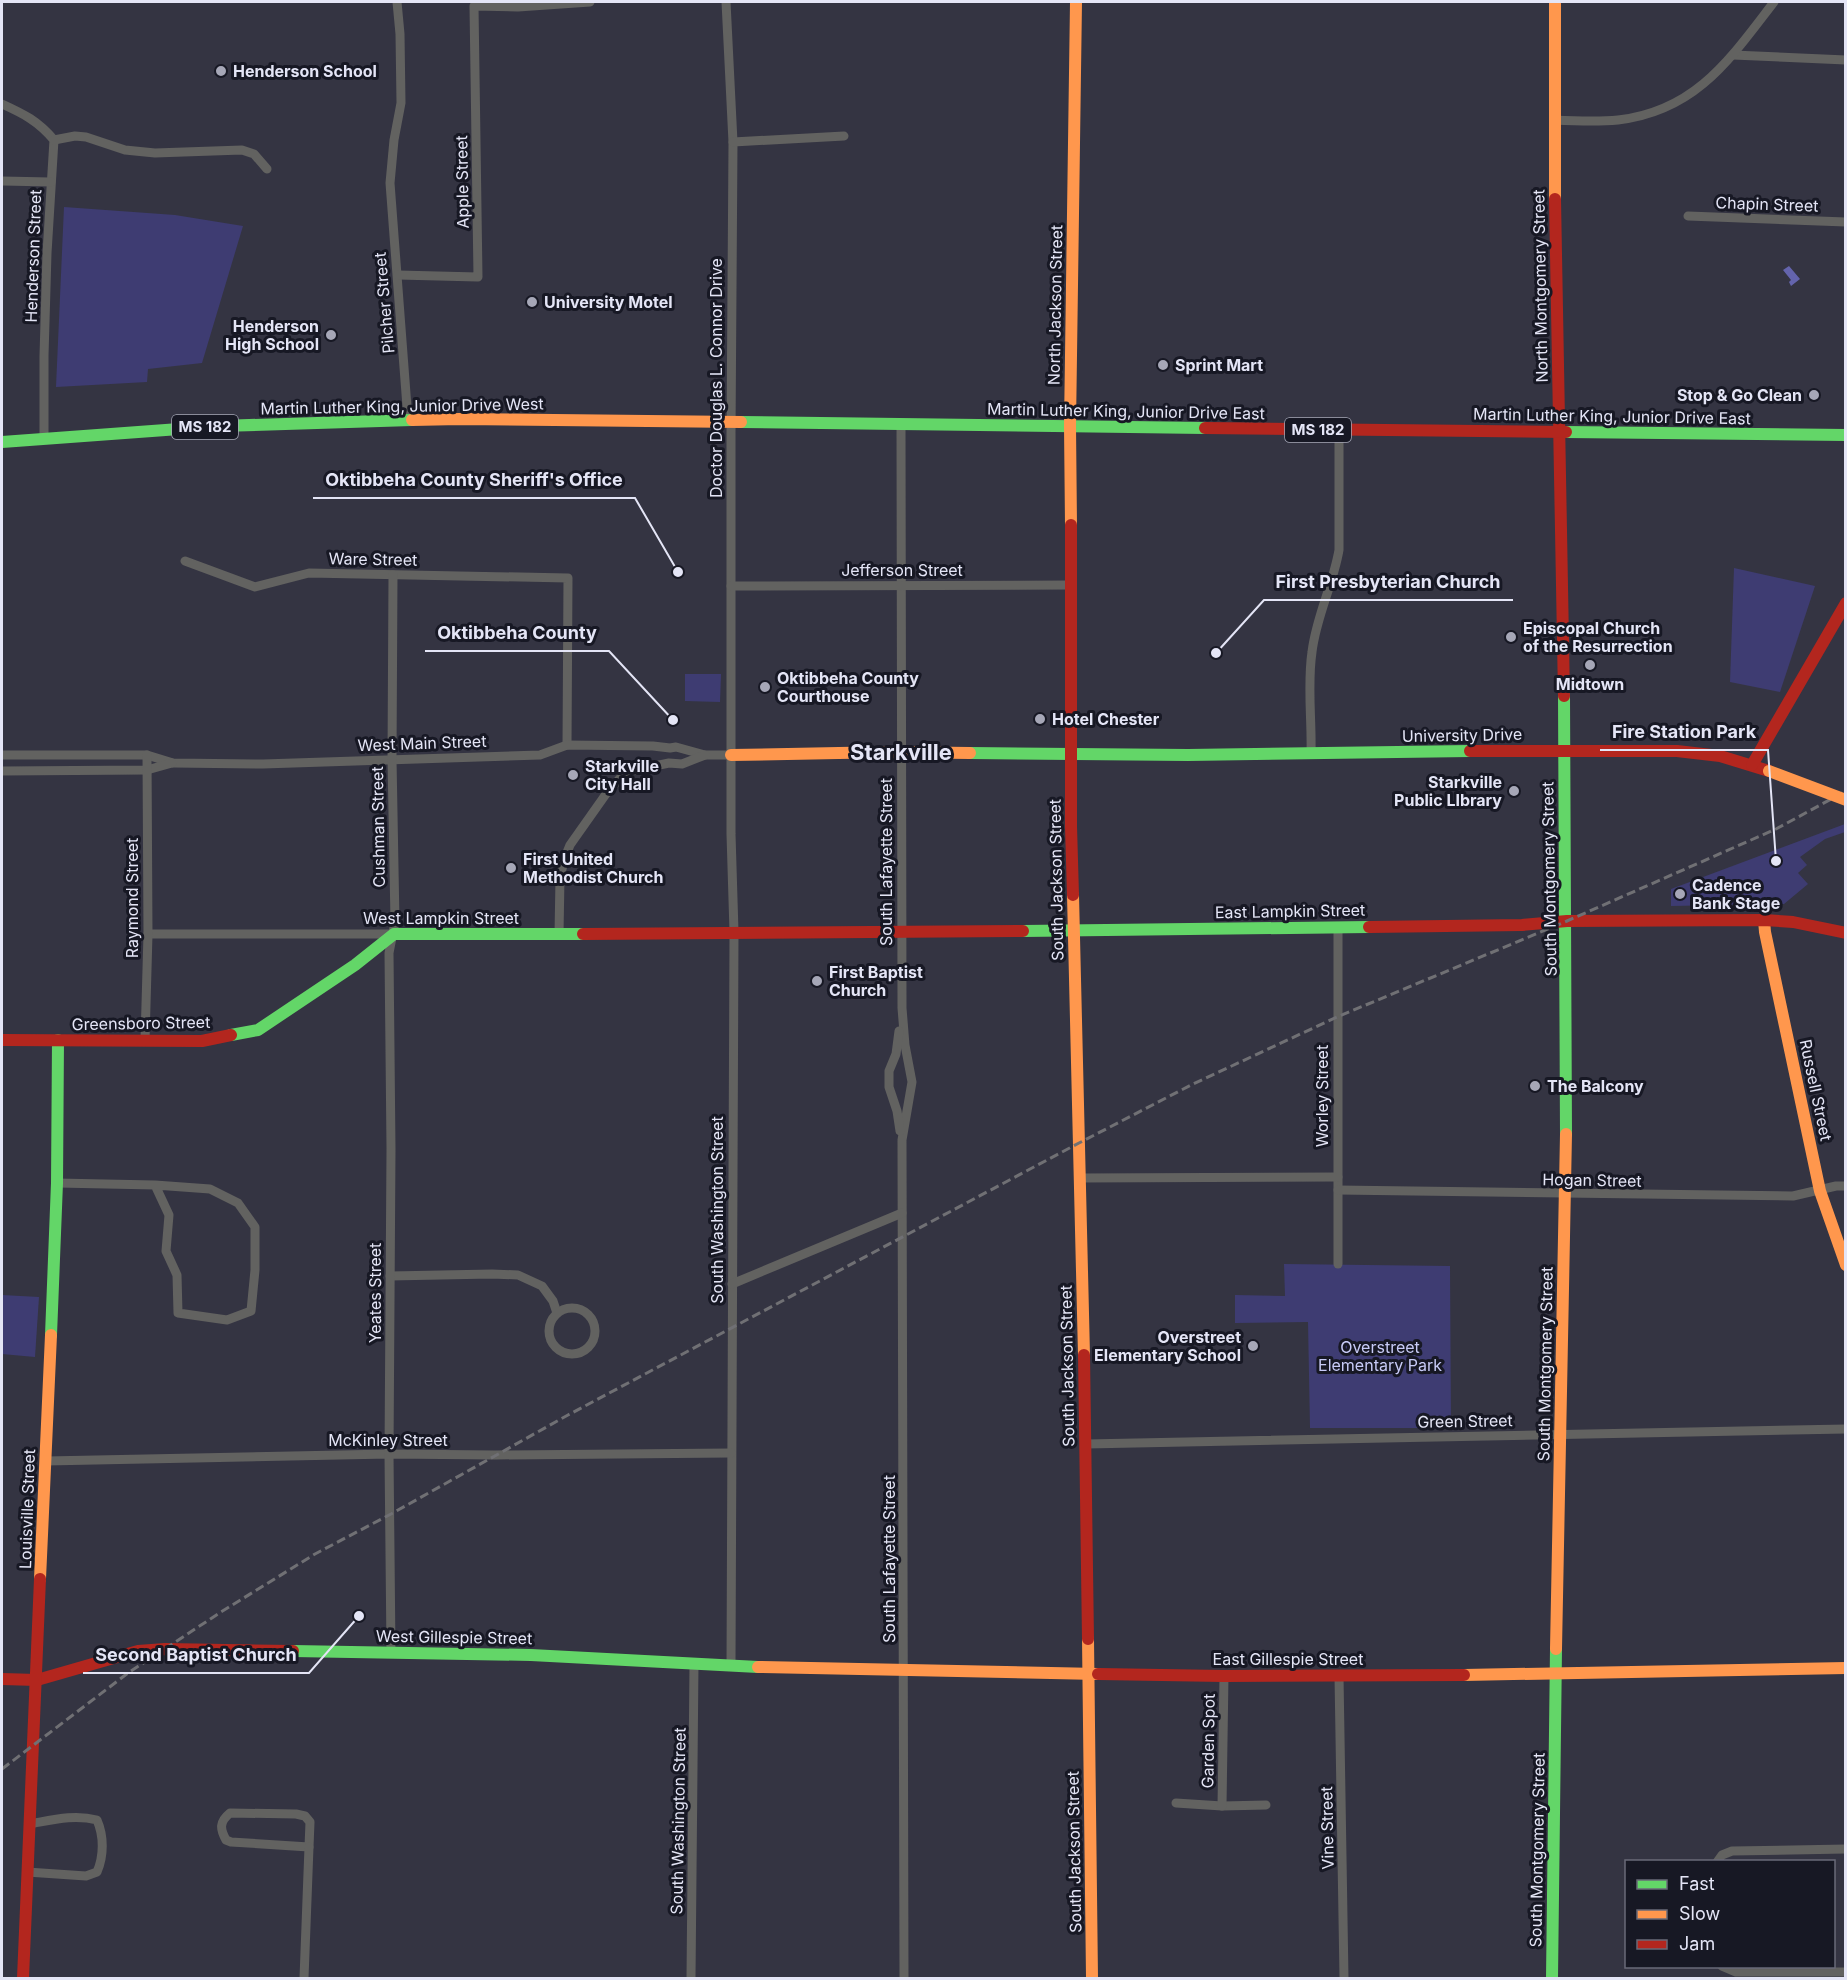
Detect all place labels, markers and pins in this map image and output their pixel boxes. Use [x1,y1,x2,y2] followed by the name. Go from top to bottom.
[233,61,377,81] place label: Henderson School
[214,64,228,78] marker: Henderson School
[544,292,673,312] place label: University Motel
[525,295,539,309] marker: University Motel
[225,316,319,354] place label: Henderson High School
[324,328,338,342] marker: Henderson High School
[1175,355,1263,375] place label: Sprint Mart
[1156,358,1170,372] marker: Sprint Mart
[1677,385,1802,405] place label: Stop & Go Clean
[1807,388,1821,402] marker: Stop & Go Clean
[313,462,635,498] callout: Oktibbeha County Sheriff's Office
[1264,564,1513,600] callout: First Presbyterian Church
[425,615,609,651] callout: Oktibbeha County
[1523,618,1673,656] place label: Episcopal Church of the Resurrection
[1504,630,1518,644] marker: Episcopal Church of the Resurrection
[1583,658,1597,672] marker: Midtown
[777,668,919,706] place label: Oktibbeha County Courthouse
[1556,674,1624,694] place label: Midtown
[758,680,772,694] marker: Oktibbeha County Courthouse
[1052,709,1160,729] place label: Hotel Chester
[1033,712,1047,726] marker: Hotel Chester
[1600,714,1768,750] callout: Fire Station Park
[585,756,659,794] place label: Starkville City Hall
[566,768,580,782] marker: Starkville City Hall
[1394,772,1502,810] place label: Starkville Public LIbrary
[1507,784,1521,798] marker: Starkville Public LIbrary
[523,849,663,887] place label: First United Methodist Church
[504,861,518,875] marker: First United Methodist Church
[1692,875,1780,913] place label: Cadence Bank Stage
[1673,887,1687,901] marker: Cadence Bank Stage
[829,962,923,1000] place label: First Baptist Church
[810,974,824,988] marker: First Baptist Church
[1547,1076,1644,1096] place label: The Balcony
[1528,1079,1542,1093] marker: The Balcony
[1094,1327,1241,1365] place label: Overstreet Elementary School
[1246,1339,1260,1353] marker: Overstreet Elementary School
[83,1637,309,1673] callout: Second Baptist Church

